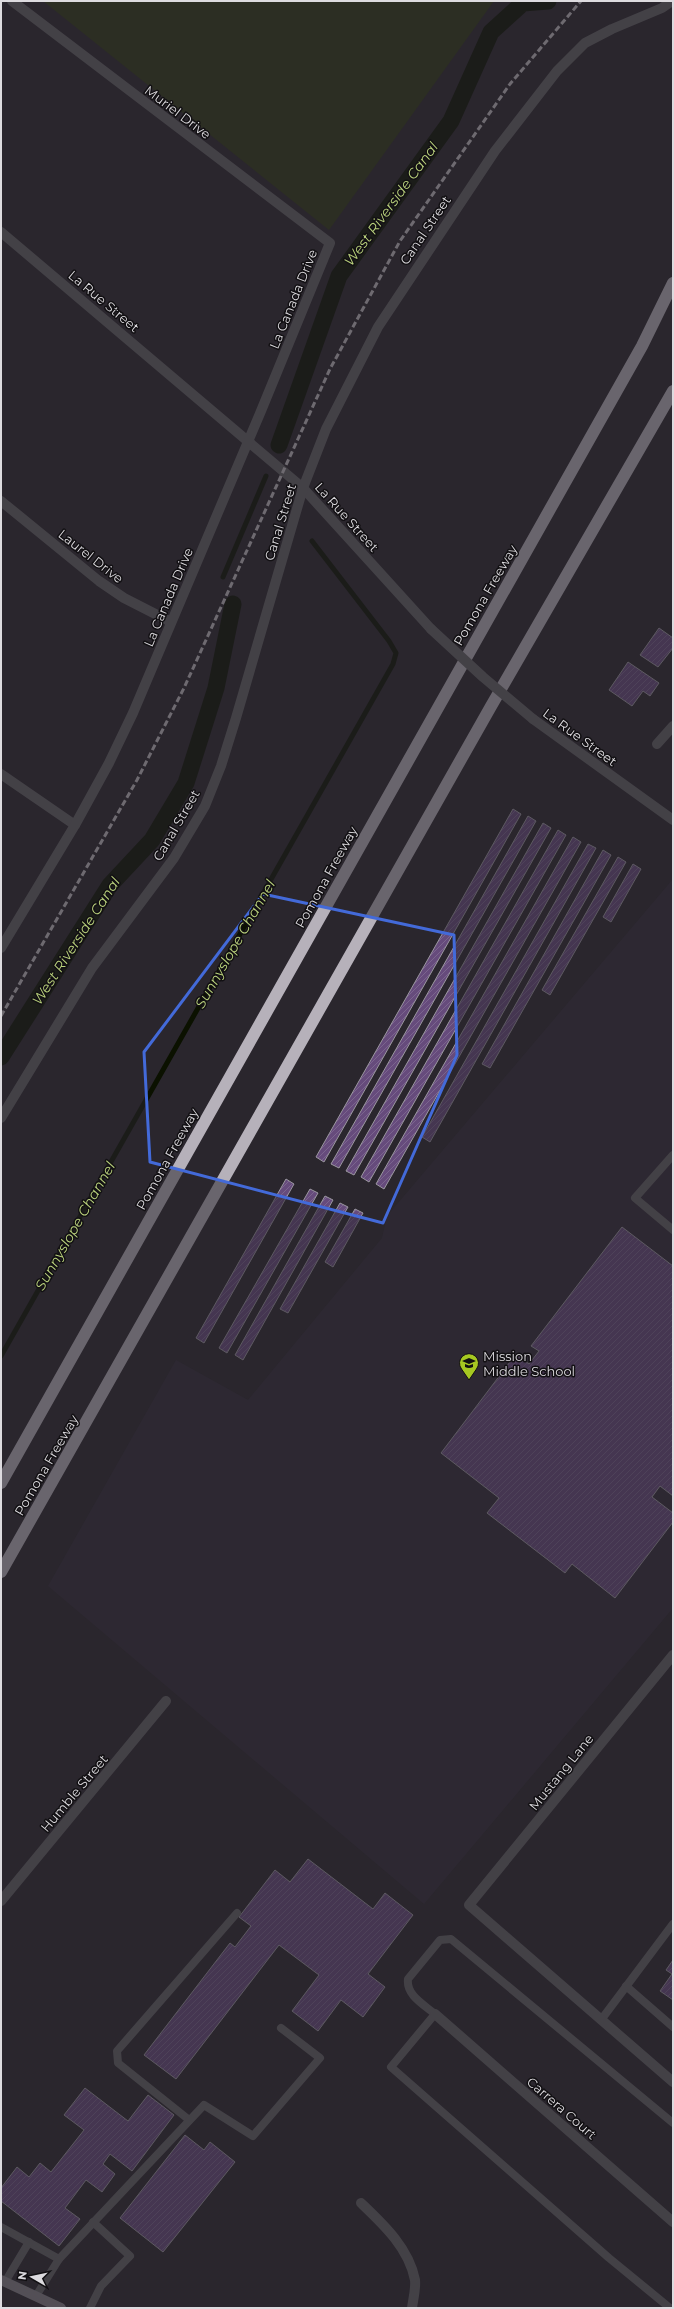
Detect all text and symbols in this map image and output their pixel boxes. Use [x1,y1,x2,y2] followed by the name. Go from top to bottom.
[142,82,214,142] street label: Muriel Drive
[340,138,442,269] water label: West Riverside Canal
[396,193,454,267] street label: Canal Street
[266,247,320,351] street label: La Canada Drive
[65,267,143,335] street label: La Rue Street
[312,479,382,555] street label: La Rue Street
[261,482,299,562] street label: Canal Street
[55,526,127,586] street label: Laurel Drive
[450,541,521,648] street label: Pomona Freeway
[140,545,196,649] street label: La Canada Drive
[540,705,620,769] street label: La Rue Street
[149,787,203,863] street label: Canal Street
[291,823,361,931] street label: Pomona Freeway
[28,874,124,1008] water label: West Riverside Canal
[191,876,279,1011] water label: Sunnyslope Channel
[132,1105,202,1213] street label: Pomona Freeway
[31,1158,119,1293] water label: Sunnyslope Channel
[483,1348,575,1379] place label: Mission Middle School
[458,1352,480,1380] school or university icon: Mission Middle School
[11,1411,82,1518] street label: Pomona Freeway
[525,1731,597,1813] street label: Mustang Lane
[37,1751,111,1835] street label: Humble Street
[524,2073,600,2143] street label: Carrera Court
[12,2257,52,2297] north arrow
[15,2270,30,2281] text: N

